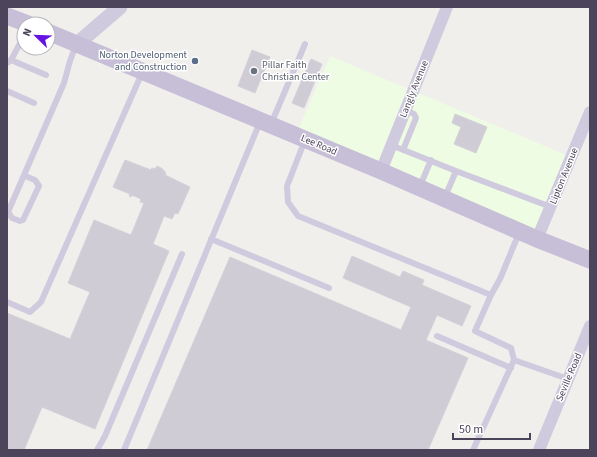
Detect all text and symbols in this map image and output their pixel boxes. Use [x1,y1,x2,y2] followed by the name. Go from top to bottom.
[16,16,56,56] north arrow
[19,26,36,39] text: N
[99,48,188,74] place label: Norton Development and Construction
[190,56,200,66] marker: Norton Development and Construction
[262,58,330,84] place label: Pillar Faith Christian Center
[396,58,432,120] street label: Langly Avenue
[249,66,259,76] marker: Pillar Faith Christian Center
[299,131,339,159] street label: Lee Road
[546,146,582,206] street label: Lipton Avenue
[553,351,585,403] street label: Seville Road
[453,415,530,441] scale bar
[459,421,483,438] text: 50 m

